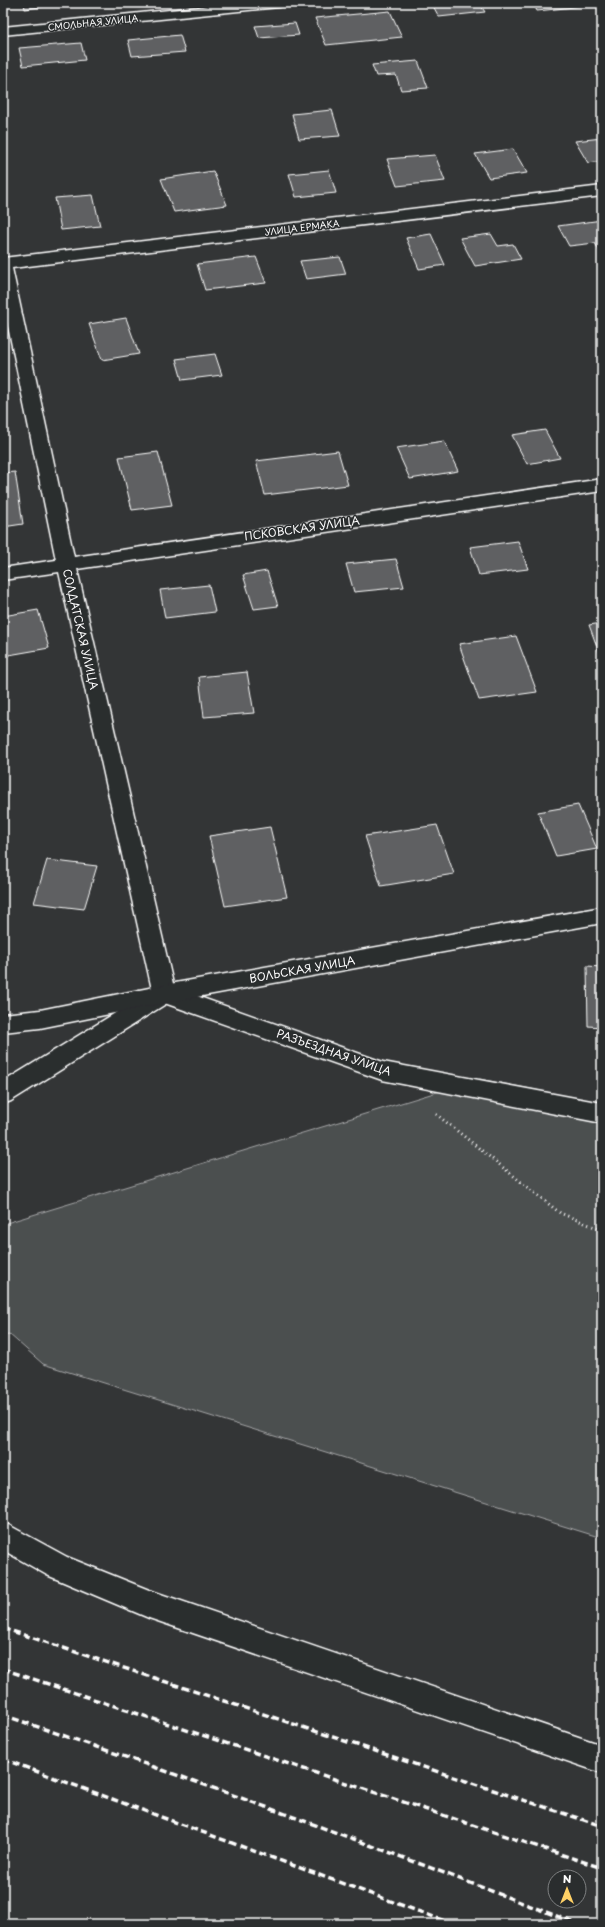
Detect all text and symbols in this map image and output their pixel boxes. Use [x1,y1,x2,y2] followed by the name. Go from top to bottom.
[47,10,139,34] street label: СМОЛЬНАЯ УЛИЦА
[264,215,340,239] street label: УЛИЦА ЕРМАКА
[243,511,361,545] street label: ПСКОВСКАЯ УЛИЦА
[59,567,103,692] street label: СОЛДАТСКАЯ УЛИЦА
[248,951,357,987] street label: ВОЛЬСКАЯ УЛИЦА
[274,1024,394,1080] street label: РАЗЪЕЗДНАЯ УЛИЦА
[547,1869,587,1909] north arrow
[563,1870,572,1887] text: N

